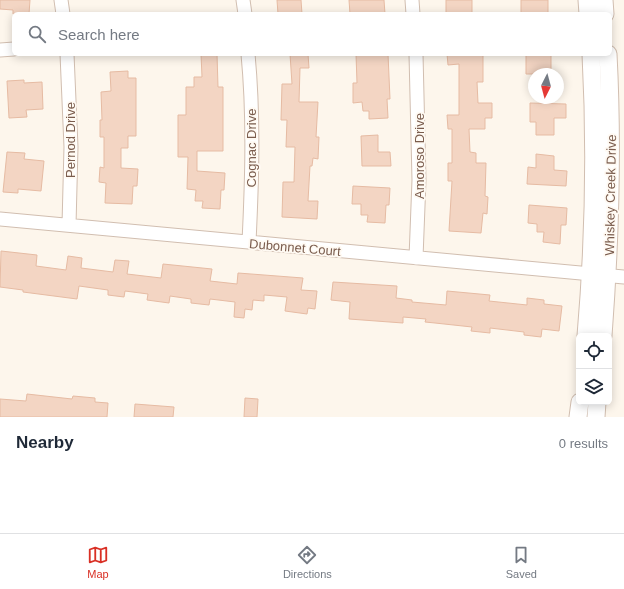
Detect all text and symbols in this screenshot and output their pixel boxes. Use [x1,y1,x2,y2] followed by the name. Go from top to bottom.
[12,12,612,56] search box
[26,23,48,45] icon: search
[58,26,140,43] text: Search here
[528,68,564,104] north arrow
[63,102,78,178] street label: Pernod Drive
[244,109,259,187] street label: Cognac Drive
[412,113,427,199] street label: Amoroso Drive
[602,134,619,256] street label: Whiskey Creek Drive
[249,236,342,259] street label: Dubonnet Court
[576,333,612,405] map controls
[576,333,612,369] button: locate
[576,369,612,405] button: layers
[16,433,74,452] text: Nearby
[559,436,608,451] text: 0 results
[87,544,109,580] tab: Map
[283,544,332,580] tab: Directions
[506,544,537,580] tab: Saved

